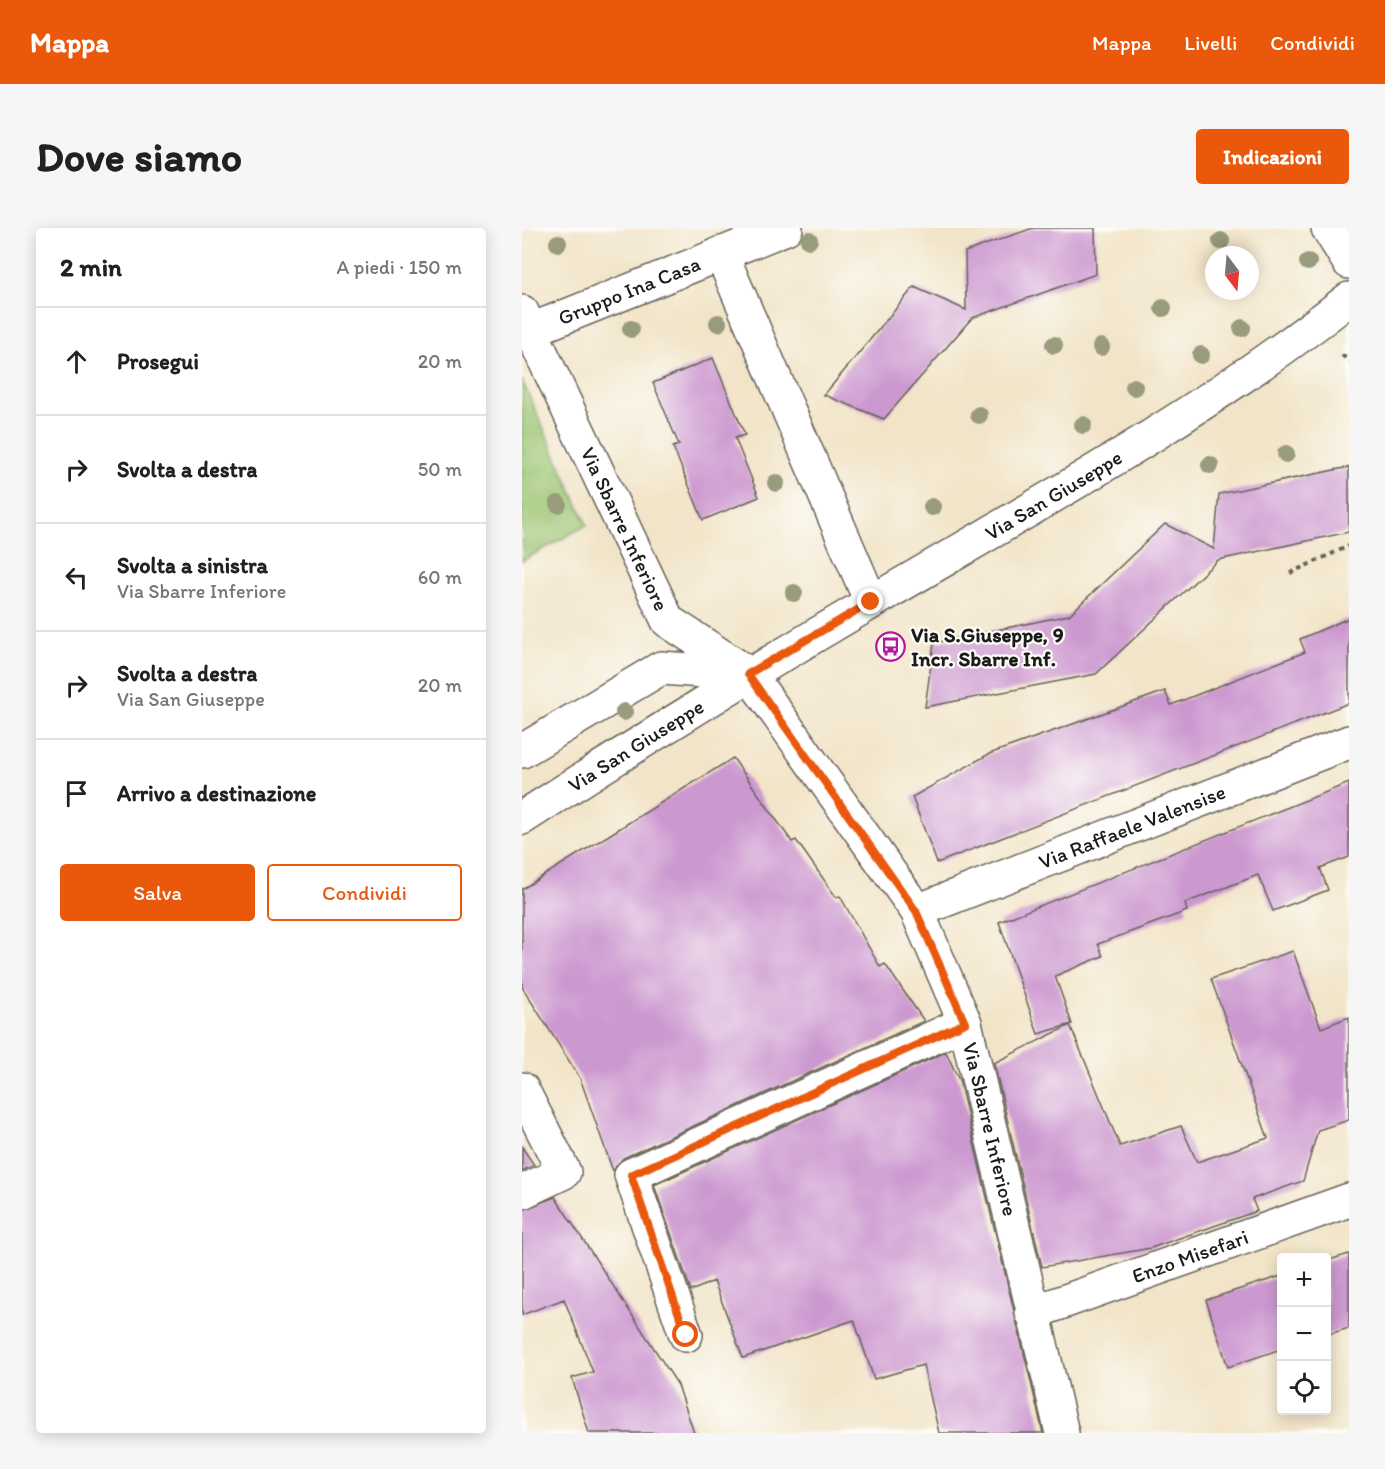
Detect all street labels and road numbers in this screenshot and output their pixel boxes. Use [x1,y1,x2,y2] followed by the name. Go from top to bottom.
[554,251,704,330] street label: Gruppo Ina Casa
[576,443,674,615] street label: Via Sbarre Inferiore
[980,444,1127,545] street label: Via San Giuseppe
[563,693,708,797] street label: Via San Giuseppe
[1035,779,1229,874] street label: Via Raffaele Valensise
[958,1040,1023,1219] street label: Via Sbarre Inferiore
[1129,1224,1252,1288] street label: Enzo Misefari

